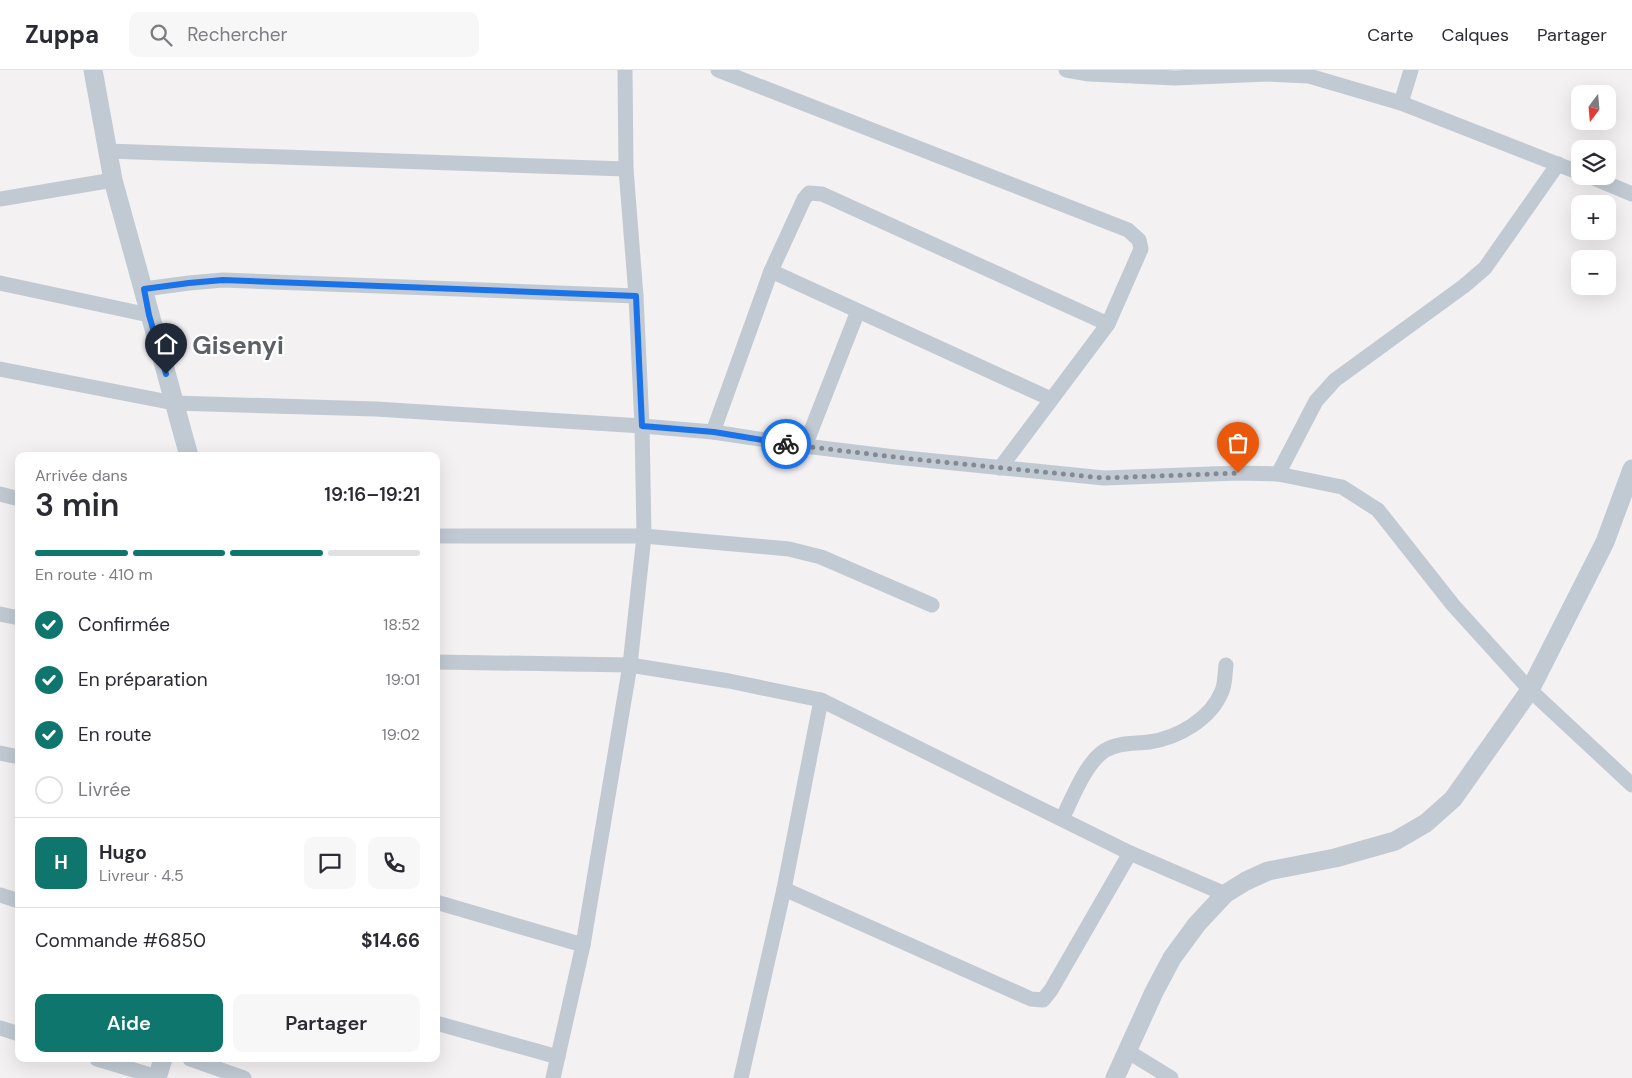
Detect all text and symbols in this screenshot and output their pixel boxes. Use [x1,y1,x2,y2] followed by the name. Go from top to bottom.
[129,12,479,57] search box
[25,19,99,50] text: Zuppa
[147,21,175,49] icon: search
[187,22,288,47] text: Rechercher
[1367,23,1414,47] text: Carte
[1442,23,1509,47] text: Calques
[1537,23,1607,47] text: Partager
[1571,85,1616,130] north arrow
[1571,85,1616,295] map controls
[1571,140,1616,185] button: layers
[1571,195,1616,240] button: +
[1571,250,1616,295] button: −
[145,323,187,374] pin
[192,329,284,362] district label: Gisenyi
[152,330,180,358] icon: home
[761,419,811,469] courier
[1217,422,1259,473] pin
[1224,429,1252,457] icon: bag
[772,430,800,458] icon: bike
[35,465,128,486] text: Arrivée dans
[324,482,420,507] text: 19:16–19:21
[35,484,119,526] text: 3 min
[35,564,153,585] text: En route · 410 m
[35,611,63,639] icon: check
[78,612,170,637] text: Confirmée
[383,614,420,635] text: 18:52
[35,666,63,694] icon: check
[78,667,208,692] text: En préparation
[386,669,420,690] text: 19:01
[35,721,63,749] icon: check
[78,722,152,747] text: En route
[382,724,420,745] text: 19:02
[78,777,131,802] text: Livrée
[304,837,356,889] button: chat
[368,837,420,889] button: phone
[99,840,147,865] text: Hugo
[54,850,68,875] text: H
[99,865,184,886] text: Livreur · 4.5
[35,928,206,953] text: Commande #6850
[361,928,420,953] text: $14.66
[35,994,223,1052] button: Aide
[233,994,420,1052] button: Partager

